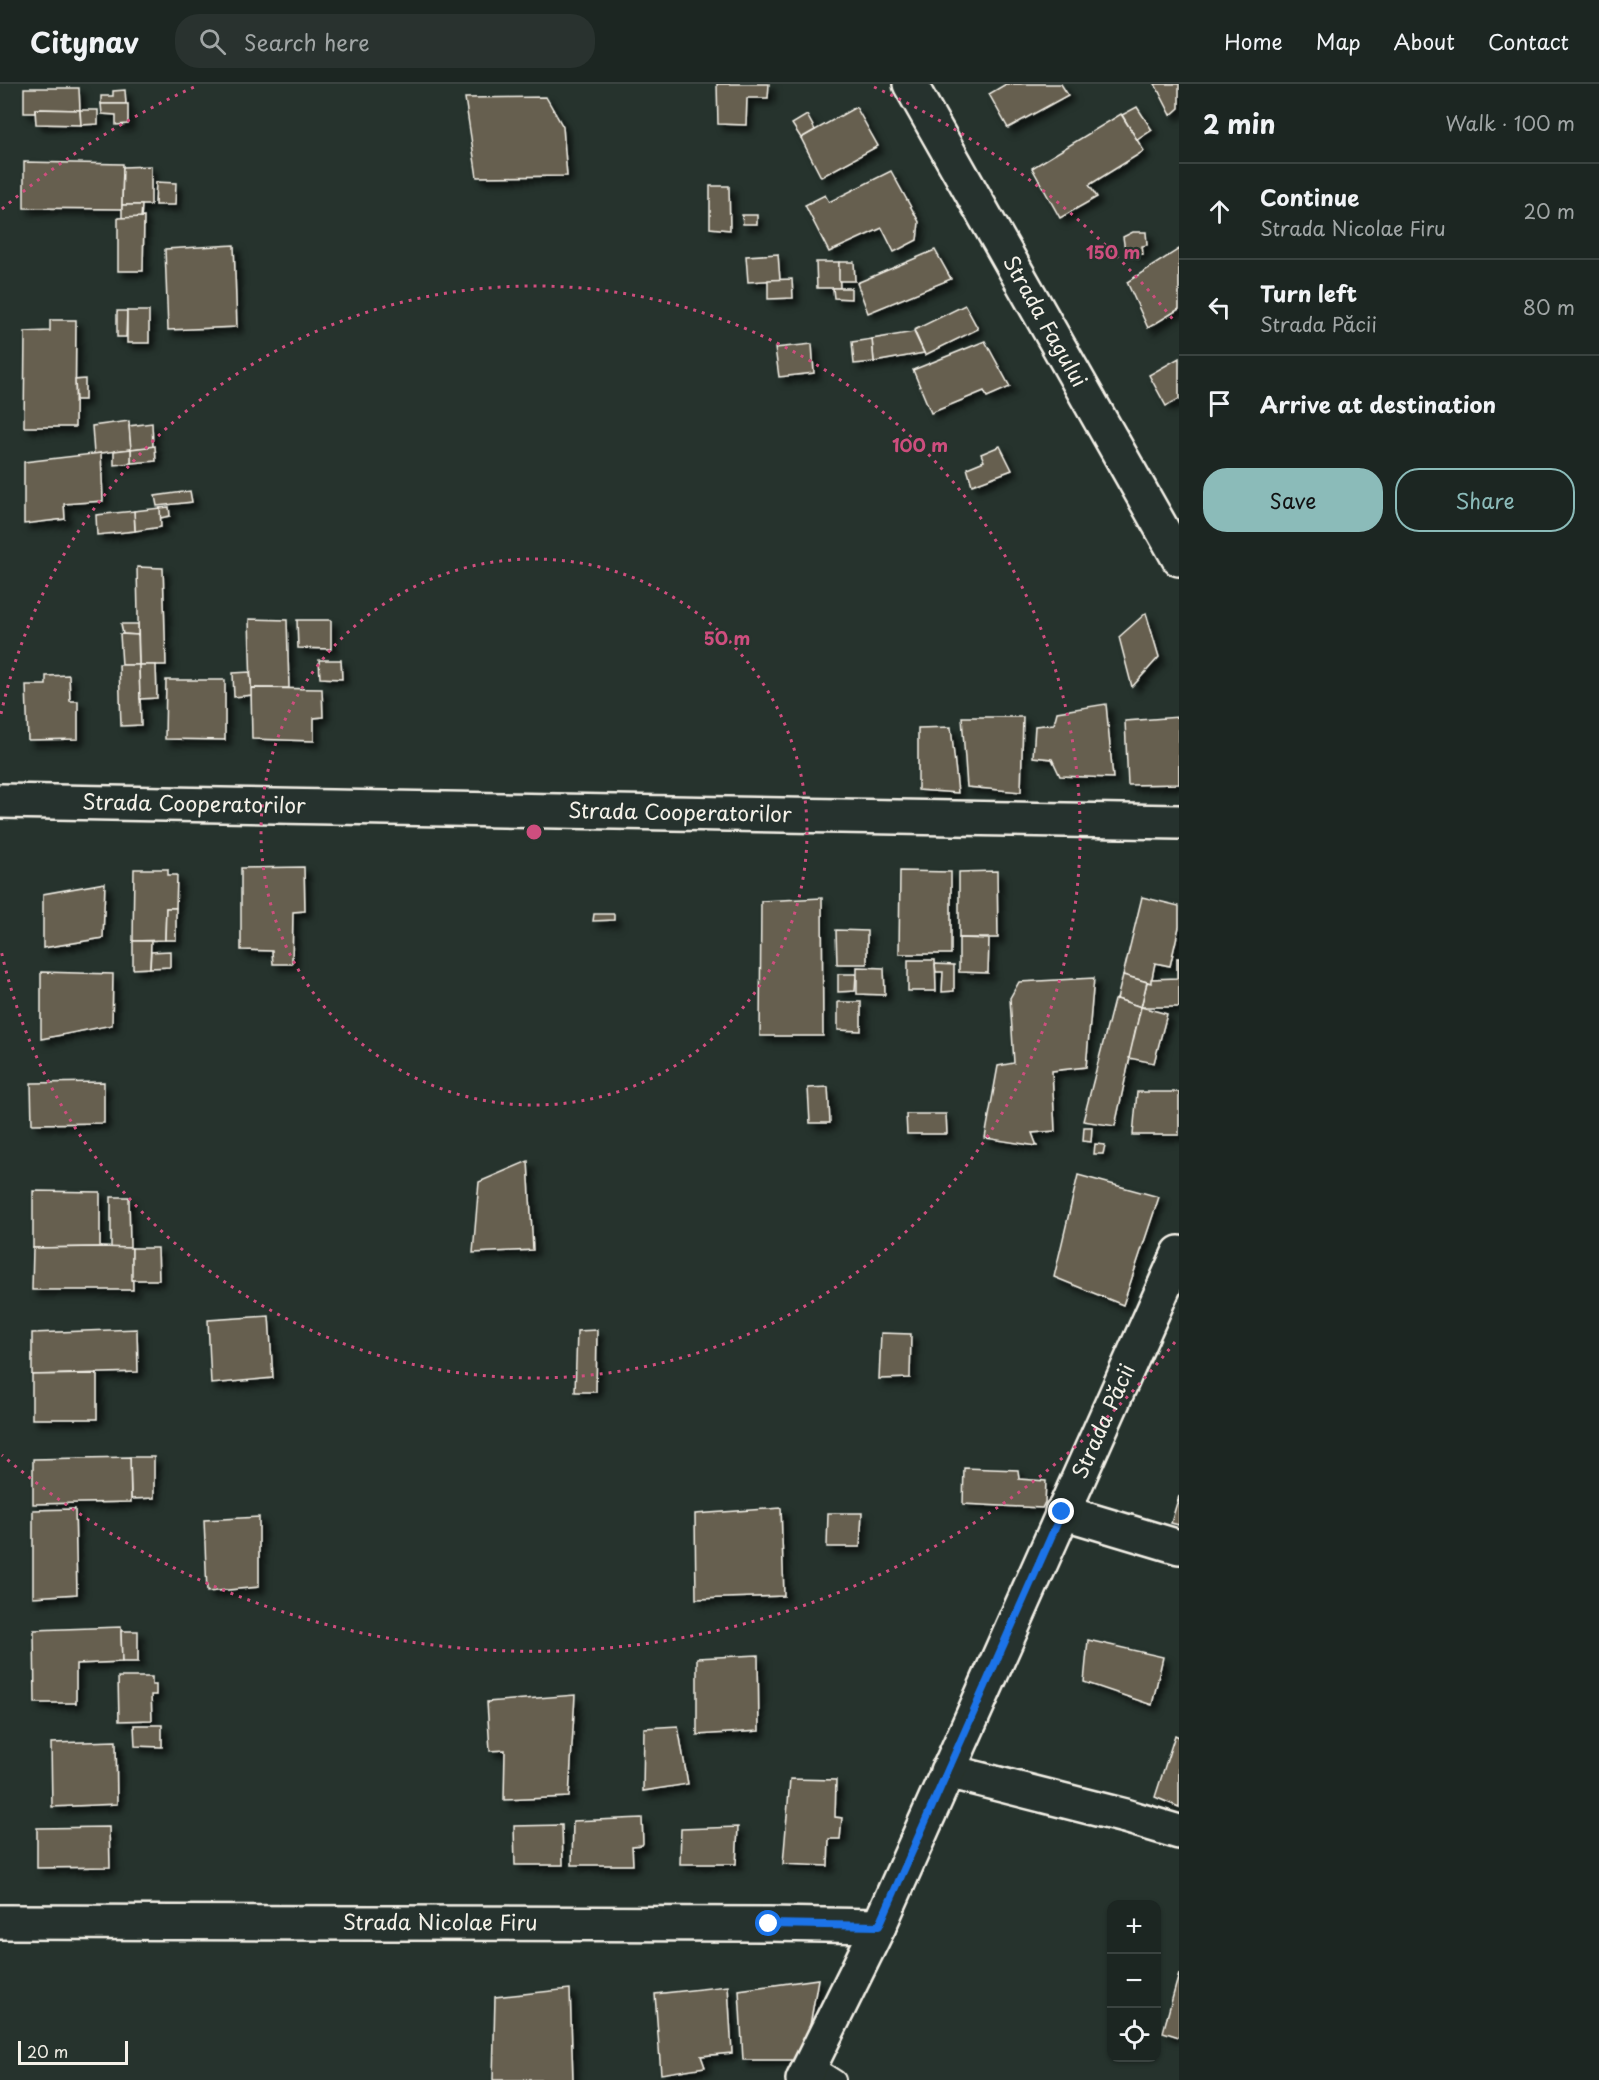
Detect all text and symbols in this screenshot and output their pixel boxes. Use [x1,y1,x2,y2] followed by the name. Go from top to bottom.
[175,14,595,68] search box
[30,20,139,63] text: Citynav
[196,25,229,58] icon: search
[244,25,370,58] text: Search here
[1224,25,1283,57] text: Home
[1316,25,1361,57] text: Map
[1394,25,1455,57] text: About
[1488,25,1569,57] text: Contact
[1203,104,1276,143] text: 2 min
[1445,108,1575,138] text: Walk · 100 m
[1260,180,1359,213] text: Continue
[1203,195,1236,228] icon: ahead
[1523,196,1575,226] text: 20 m
[1260,213,1446,243] text: Strada Nicolae Firu
[1086,238,1140,265] text: 150 m
[996,249,1096,392] street label: Strada Fagului
[1260,276,1357,309] text: Turn left
[1203,291,1236,324] icon: left
[1523,292,1575,322] text: 80 m
[1260,309,1377,339] text: Strada Păcii
[1203,387,1236,420] icon: arrive
[1260,387,1496,420] text: Arrive at destination
[892,431,948,458] text: 100 m
[1203,468,1383,532] button: Save
[1395,468,1575,532] button: Share
[704,624,750,651] text: 50 m
[82,784,306,820] street label: Strada Cooperatorilor
[568,793,792,829] street label: Strada Cooperatorilor
[524,822,544,842] centre of rings
[1062,1358,1142,1483] street label: Strada Păcii
[1048,1498,1074,1524] route end
[1107,1900,1161,2062] map controls
[1107,1900,1161,1954] button: +
[342,1905,538,1937] street label: Strada Nicolae Firu
[755,1910,781,1936] route start
[1107,1954,1161,2008] button: −
[1107,2008,1161,2062] button: locate
[18,2038,128,2066] scale bar
[27,2039,68,2063] text: 20 m

